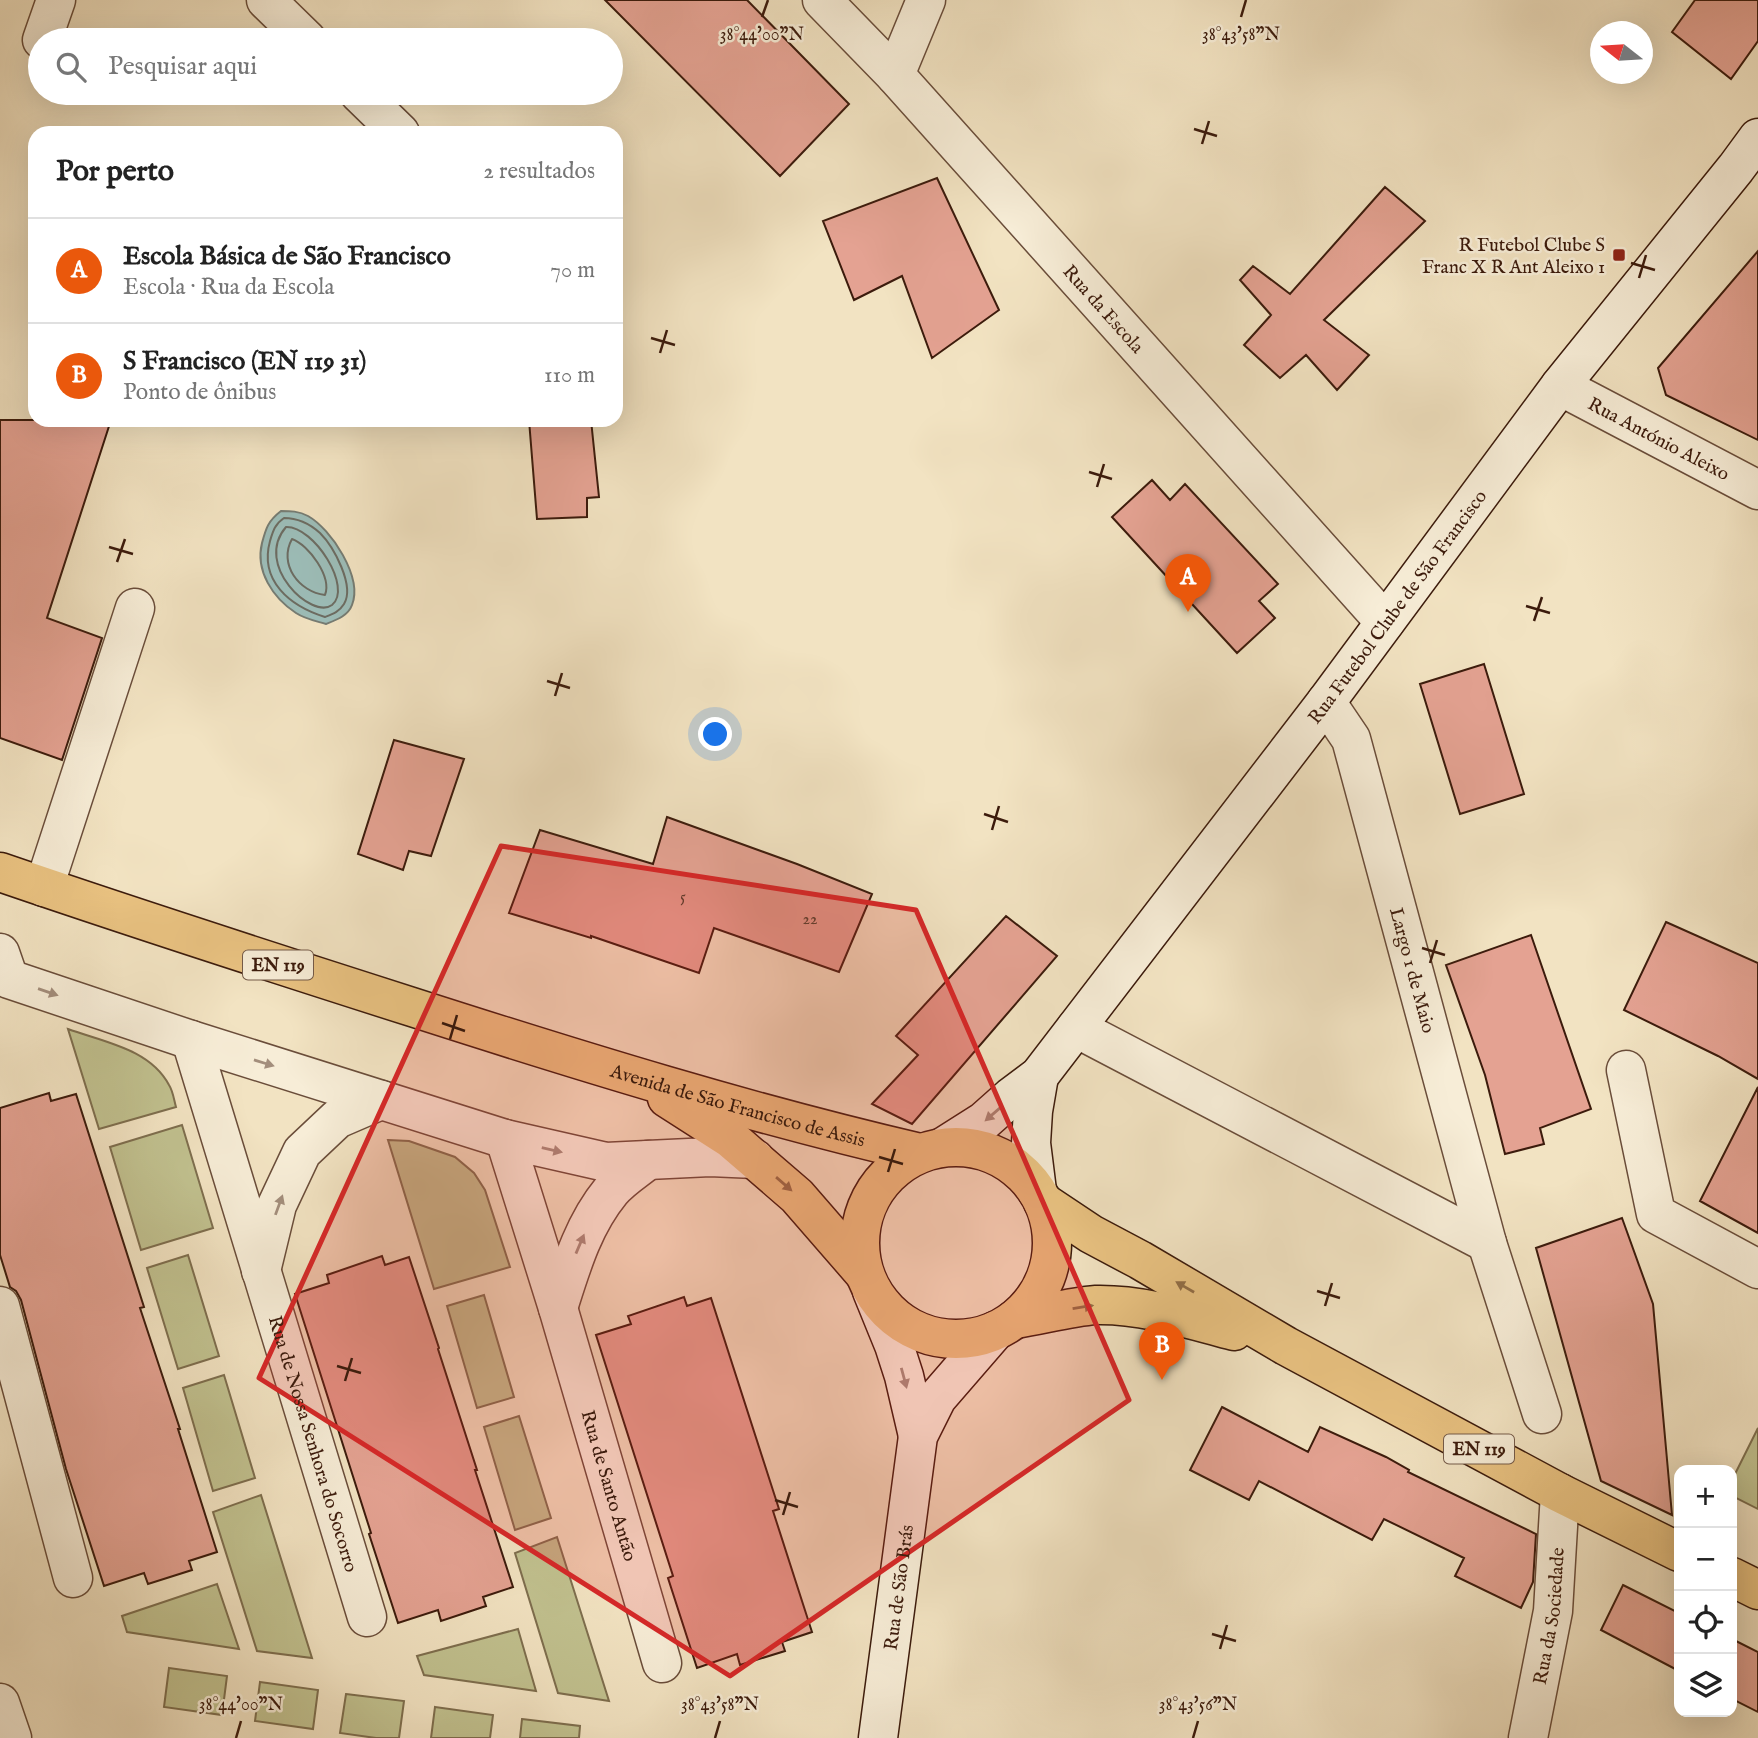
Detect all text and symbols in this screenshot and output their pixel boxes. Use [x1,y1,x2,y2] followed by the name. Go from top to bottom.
[1590,21,1653,84] north arrow
[720,24,805,47] text: 38°44'00"N
[1202,24,1280,47] text: 38°43'58"N
[28,28,623,105] search box
[52,48,90,86] icon: search
[108,50,257,83] text: Pesquisar aqui
[56,153,174,191] text: Por perto
[483,157,595,186] text: 2 resultados
[1422,234,1605,280] place label: R Futebol Clube S Franc X R Ant Aleixo 1
[123,240,451,273] text: Escola Básica de São Francisco
[1611,247,1627,263] marker: R Futebol Clube S Franc X R Ant Aleixo 1
[71,256,87,285] text: A
[550,256,595,285] text: 70 m
[1057,260,1149,360] street label: Rua da Escola
[123,273,335,302] text: Escola · Rua da Escola
[123,345,366,378] text: S Francisco (EN 119 31)
[71,361,87,390] text: B
[544,361,595,390] text: 110 m
[123,378,276,407] text: Ponto de ônibus
[1583,393,1733,487] street label: Rua António Aleixo
[1303,486,1493,730] street label: Rua Futebol Clube de São Francisco
[1165,554,1211,612] pin: A
[698,717,732,751] your location
[680,888,686,908] house number: 5
[1383,905,1440,1036] street label: Largo 1 de Maio
[802,910,818,930] house number: 22
[243,950,313,980] road number: EN 119
[37,987,58,998] one-way arrow
[254,1058,275,1069] one-way arrow
[606,1060,867,1153] street label: Avenida de São Francisco de Assis
[984,1106,1001,1121] one-way arrow
[541,1144,563,1155] one-way arrow
[775,1176,792,1191] one-way arrow
[273,1194,284,1215] one-way arrow
[575,1233,586,1254] one-way arrow
[1176,1281,1195,1293] one-way arrow
[1072,1301,1094,1312] one-way arrow
[262,1313,363,1575] street label: Rua de Nossa Senhora do Socorro
[1139,1322,1185,1380] pin: B
[899,1367,910,1389] one-way arrow
[575,1408,642,1564] street label: Rua de Santo Antão
[1444,1434,1514,1464] road number: EN 119
[1674,1465,1737,1717] map controls
[1674,1465,1737,1528] button: +
[880,1523,920,1652] street label: Rua de São Brás
[1674,1528,1737,1591] button: −
[1529,1547,1571,1687] street label: Rua da Sociedade
[1674,1591,1737,1654] button: locate
[1674,1654,1737,1717] button: layers
[199,1694,284,1717] text: 38°44'00"N
[681,1694,759,1717] text: 38°43'58"N
[1159,1694,1238,1717] text: 38°43'56"N

